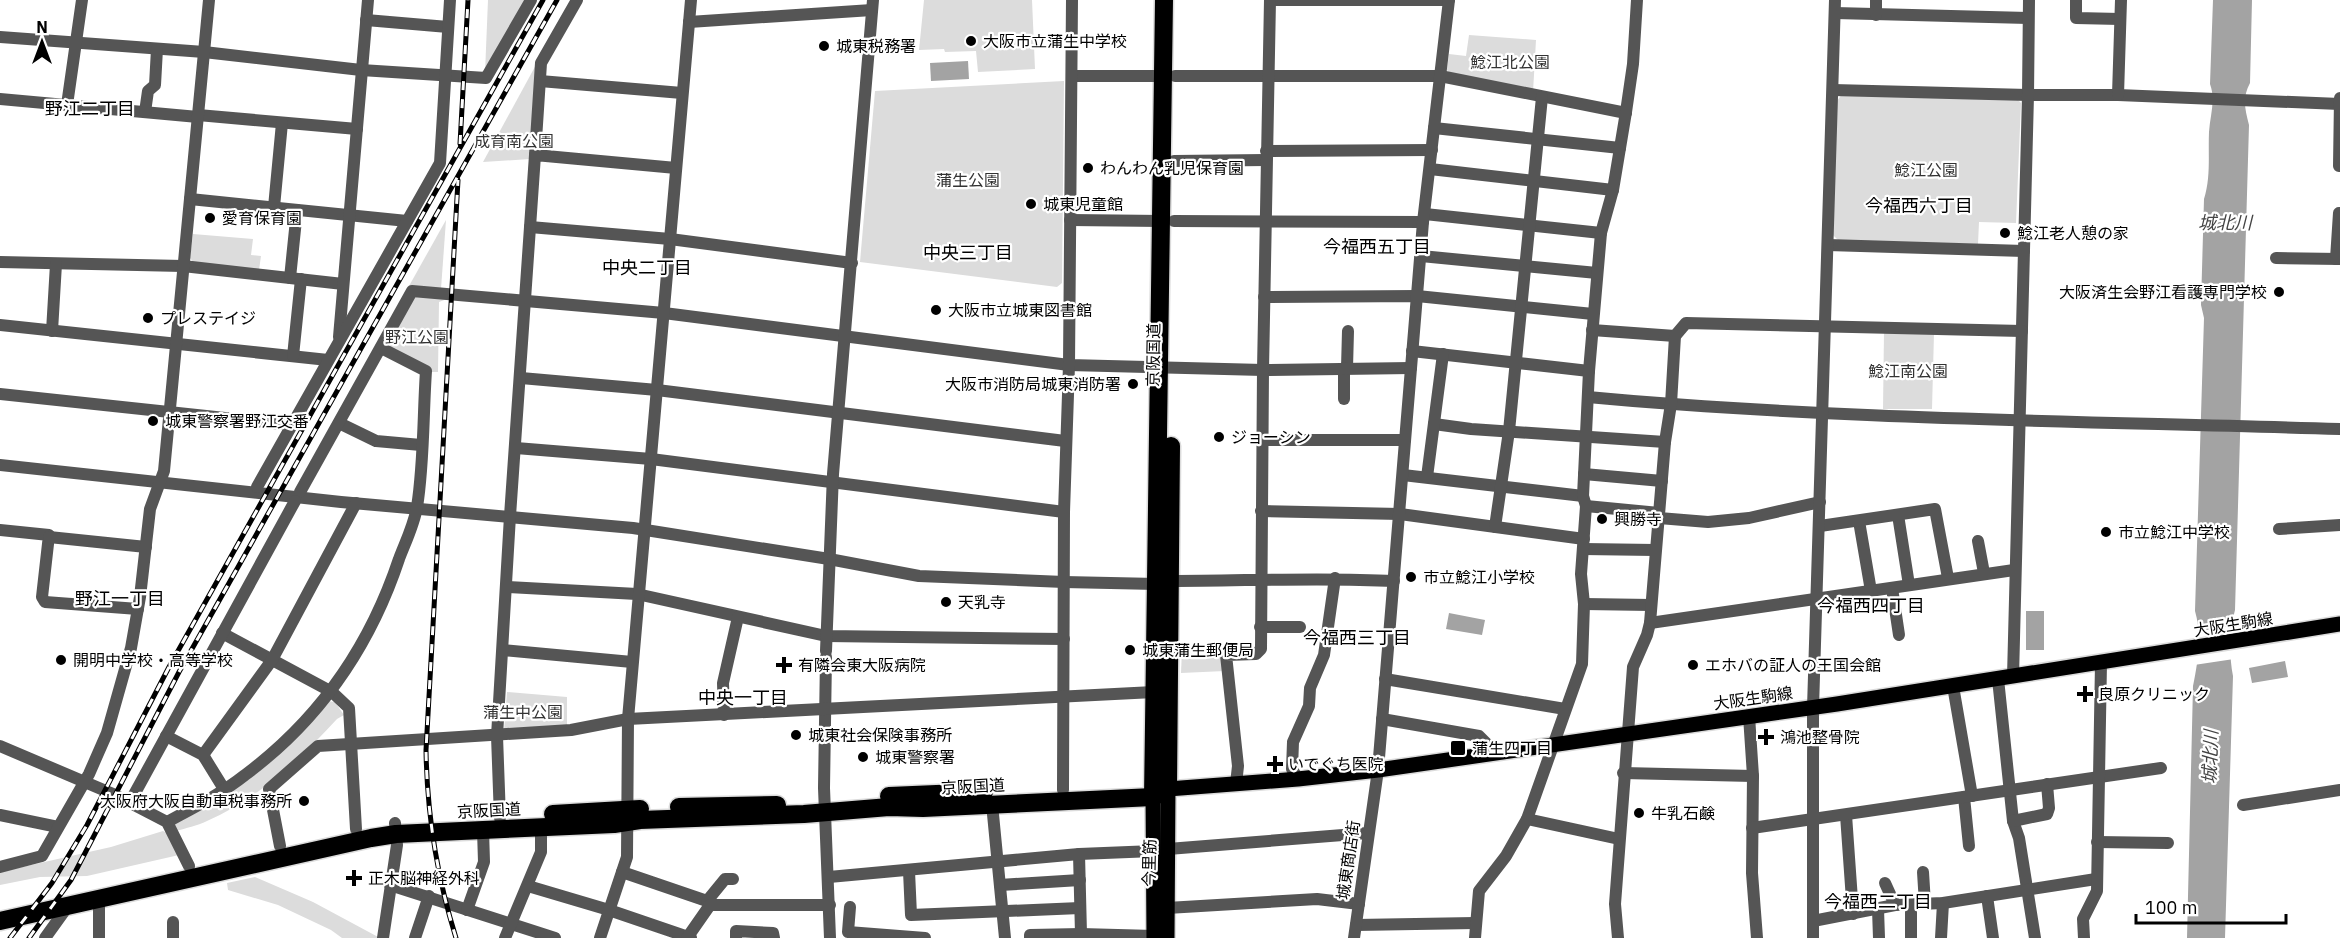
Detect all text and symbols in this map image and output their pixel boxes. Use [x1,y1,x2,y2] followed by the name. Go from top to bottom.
[12,12,72,72] north arrow
[36,17,48,37] text: N
[983,31,1127,51] place label: 大阪市立蒲生中学校
[964,34,978,48] marker: 大阪市立蒲生中学校
[836,36,916,56] place label: 城東税務署
[817,39,831,53] marker: 城東税務署
[1470,52,1550,72] park label: 鯰江北公園
[45,97,135,120] district label: 野江二丁目
[474,131,554,151] park label: 成育南公園
[1100,158,1244,178] place label: わんわん乳児保育園
[1894,160,1958,180] park label: 鯰江公園
[1081,161,1095,175] marker: わんわん乳児保育園
[936,170,1000,190] park label: 蒲生公園
[1043,194,1123,214] place label: 城東児童館
[1865,194,1973,217] district label: 今福西六丁目
[1024,197,1038,211] marker: 城東児童館
[222,208,302,228] place label: 愛育保育園
[203,211,217,225] marker: 愛育保育園
[2198,211,2254,234] water label: 城北川
[2017,223,2129,243] place label: 鯰江老人憩の家
[1998,226,2012,240] marker: 鯰江老人憩の家
[1323,235,1431,258] district label: 今福西五丁目
[923,241,1013,264] district label: 中央三丁目
[602,256,692,279] district label: 中央二丁目
[2059,282,2267,302] place label: 大阪済生会野江看護専門学校
[2272,285,2286,299] marker: 大阪済生会野江看護専門学校
[948,300,1092,320] place label: 大阪市立城東図書館
[929,303,943,317] marker: 大阪市立城東図書館
[160,308,256,328] place label: プレステイジ
[141,311,155,325] marker: プレステイジ
[1142,323,1164,387] street label: 京阪国道
[385,327,449,347] park label: 野江公園
[1868,361,1948,381] park label: 鯰江南公園
[945,374,1121,394] place label: 大阪市消防局城東消防署
[1126,377,1140,391] marker: 大阪市消防局城東消防署
[165,411,309,431] place label: 城東警察署野江交番
[146,414,160,428] marker: 城東警察署野江交番
[1231,427,1311,447] place label: ジョーシン
[1212,430,1226,444] marker: ジョーシン
[1614,509,1662,529] place label: 興勝寺
[1595,512,1609,526] marker: 興勝寺
[2118,522,2230,542] place label: 市立鯰江中学校
[2099,525,2113,539] marker: 市立鯰江中学校
[1423,567,1535,587] place label: 市立鯰江小学校
[1404,570,1418,584] marker: 市立鯰江小学校
[75,587,165,610] district label: 野江一丁目
[958,592,1006,612] place label: 天乳寺
[1817,594,1925,617] district label: 今福西四丁目
[939,595,953,609] marker: 天乳寺
[2192,608,2274,640] street label: 大阪生駒線
[1303,626,1411,649] district label: 今福西三丁目
[1142,640,1254,660] place label: 城東蒲生郵便局
[1123,643,1137,657] marker: 城東蒲生郵便局
[73,650,233,670] place label: 開明中学校・高等学校
[54,653,68,667] marker: 開明中学校・高等学校
[798,655,926,675] place label: 有隣会東大阪病院
[1705,655,1881,675] place label: エホバの証人の王国会館
[775,656,793,674] marker: 有隣会東大阪病院
[1686,658,1700,672] marker: エホバの証人の王国会館
[1712,683,1794,713] street label: 大阪生駒線
[2098,684,2210,704] place label: 良原クリニック
[2076,685,2094,703] marker: 良原クリニック
[698,686,788,709] district label: 中央一丁目
[483,702,563,722] park label: 蒲生中公園
[808,725,952,745] place label: 城東社会保険事務所
[1780,727,1860,747] place label: 鴻池整骨院
[789,728,803,742] marker: 城東社会保険事務所
[1757,728,1775,746] marker: 鴻池整骨院
[2198,728,2223,784] water label: 城北川
[1472,738,1552,758] place label: 蒲生四丁目
[1449,739,1467,757] marker: 蒲生四丁目
[875,747,955,767] place label: 城東警察署
[856,750,870,764] marker: 城東警察署
[1288,754,1384,774] place label: いでぐち医院
[1266,755,1284,773] marker: いでぐち医院
[941,774,1005,798] street label: 京阪国道
[100,791,292,811] place label: 大阪府大阪自動車税事務所
[297,794,311,808] marker: 大阪府大阪自動車税事務所
[457,798,521,822] street label: 京阪国道
[1651,803,1715,823] place label: 牛乳石鹸
[1632,806,1646,820] marker: 牛乳石鹸
[1333,819,1363,901] street label: 城東商店街
[1139,839,1159,887] street label: 今里筋
[368,868,480,888] place label: 正木脳神経外科
[345,869,363,887] marker: 正木脳神経外科
[2136,887,2286,925] scale bar
[1824,890,1932,913] district label: 今福西二丁目
[2145,896,2197,919] text: 100 m

